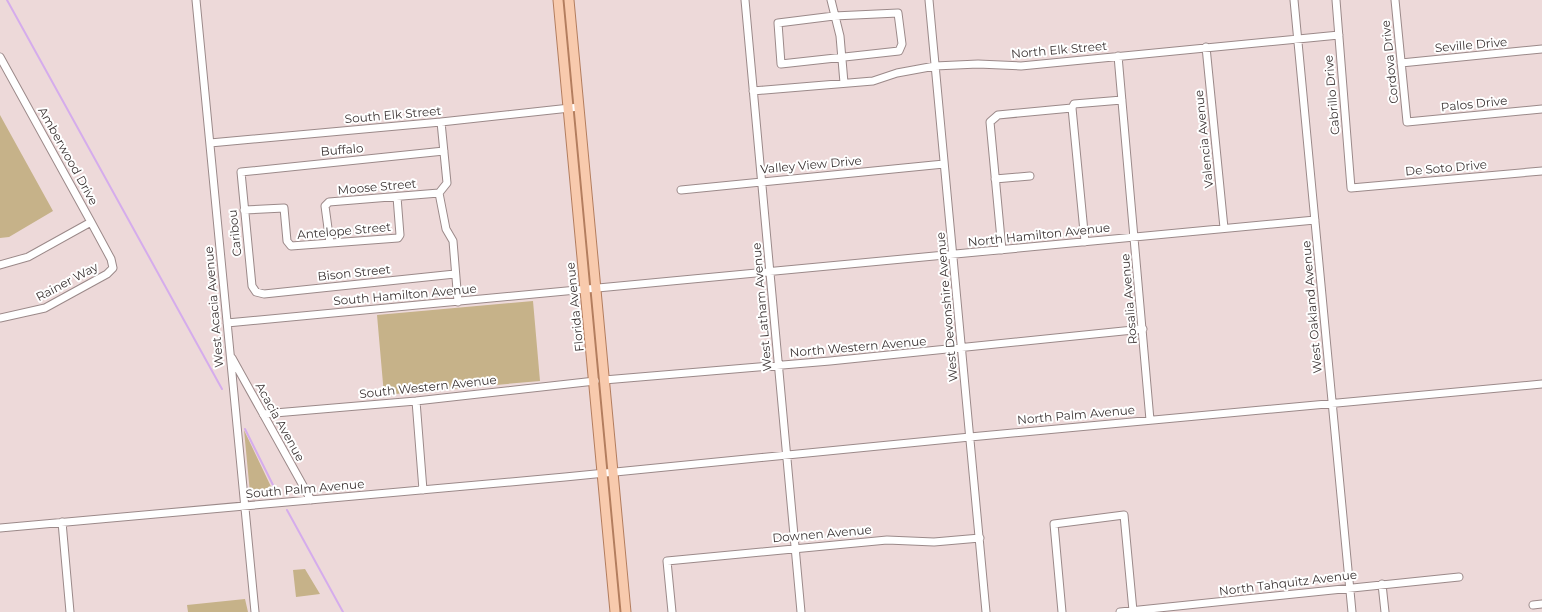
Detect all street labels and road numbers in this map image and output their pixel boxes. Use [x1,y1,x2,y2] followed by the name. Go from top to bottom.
[1378,20,1401,105] street label: Cordova Drive
[1434,34,1508,55] street label: Seville Drive
[1010,38,1108,61] street label: North Elk Street
[1321,54,1342,136] street label: Cabrillo Drive
[1191,89,1216,189] street label: Valencia Avenue
[1440,93,1508,114] street label: Palos Drive
[344,103,442,126] street label: South Elk Street
[35,104,102,207] street label: Amberwood Drive
[320,140,364,159] street label: Buffalo
[760,153,862,176] street label: Valley View Drive
[1404,156,1487,179] street label: De Soto Drive
[337,176,417,197] street label: Moose Street
[225,209,244,257] street label: Caribou
[296,219,392,242] street label: Antelope Street
[967,220,1111,249] street label: North Hamilton Avenue
[932,232,961,383] street label: West Devonshire Avenue
[1298,240,1325,374] street label: West Oakland Avenue
[748,242,775,372] street label: West Latham Avenue
[201,246,226,368] street label: West Acacia Avenue
[1117,253,1140,345] street label: Rosalia Avenue
[33,259,101,304] street label: Rainer Way
[317,261,391,284] street label: Bison Street
[562,262,587,353] street label: Florida Avenue
[333,281,477,308] street label: South Hamilton Avenue
[789,333,927,360] street label: North Western Avenue
[359,372,497,401] street label: South Western Avenue
[253,380,308,464] street label: Acacia Avenue
[1016,402,1136,427] street label: North Palm Avenue
[245,476,365,501] street label: South Palm Avenue
[772,522,872,545] street label: Downen Avenue
[1218,567,1358,598] street label: North Tahquitz Avenue

